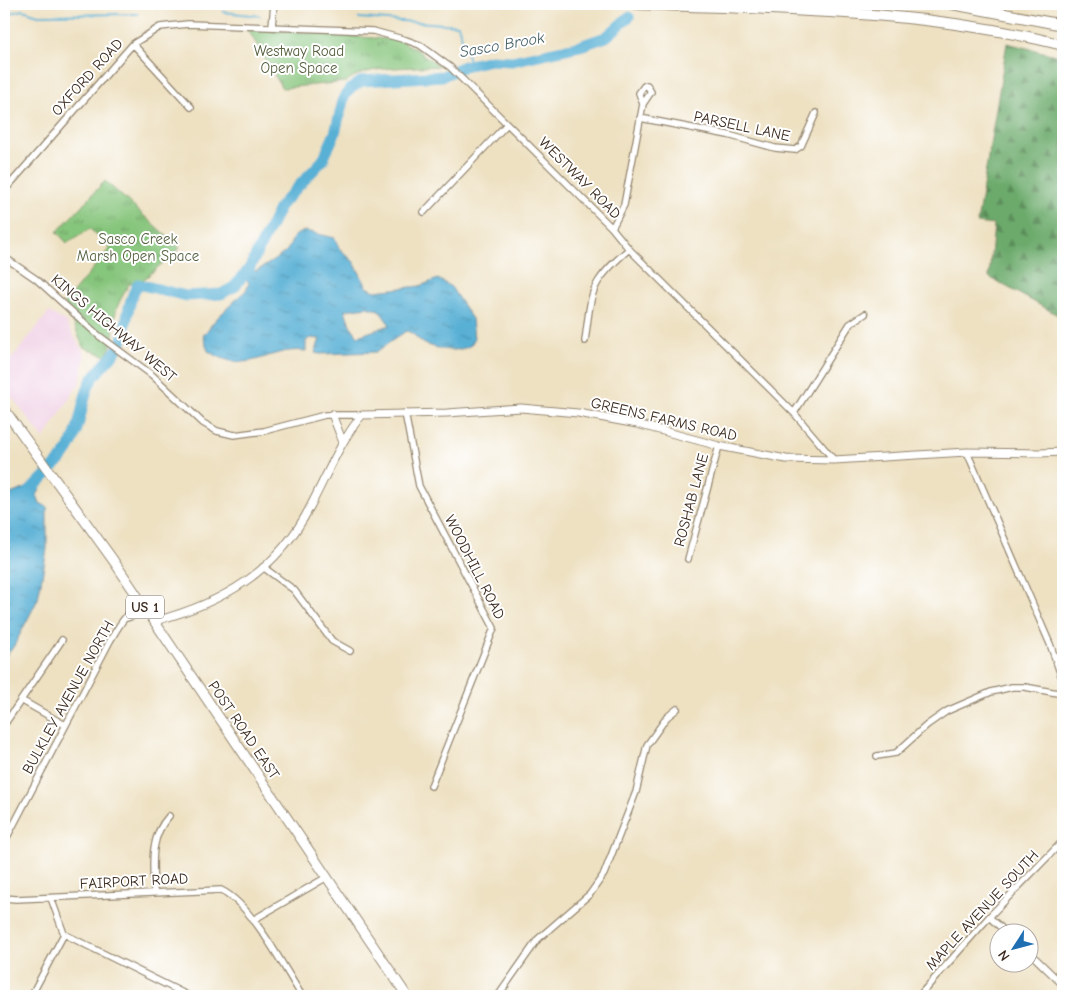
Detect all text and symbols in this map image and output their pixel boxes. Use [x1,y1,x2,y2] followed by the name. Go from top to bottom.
[458,29,546,61] water label: Sasco Brook
[48,35,126,119] street label: OXFORD ROAD
[254,42,344,77] park label: Westway Road Open Space
[692,107,792,145] street label: PARSELL LANE
[535,133,625,223] street label: WESTWAY ROAD
[77,230,200,265] park label: Sasco Creek Marsh Open Space
[48,270,180,386] street label: KINGS HIGHWAY WEST
[589,393,739,445] street label: GREENS FARMS ROAD
[670,451,712,549] street label: ROSHAB LANE
[441,512,509,622] street label: WOODHILL ROAD
[126,596,164,618] road number: US 1
[18,617,118,777] street label: BULKLEY AVENUE NORTH
[204,677,284,783] street label: POST ROAD EAST
[922,846,1042,974] street label: MAPLE AVENUE SOUTH
[79,869,189,893] street label: FAIRPORT ROAD
[990,922,1040,972] north arrow

